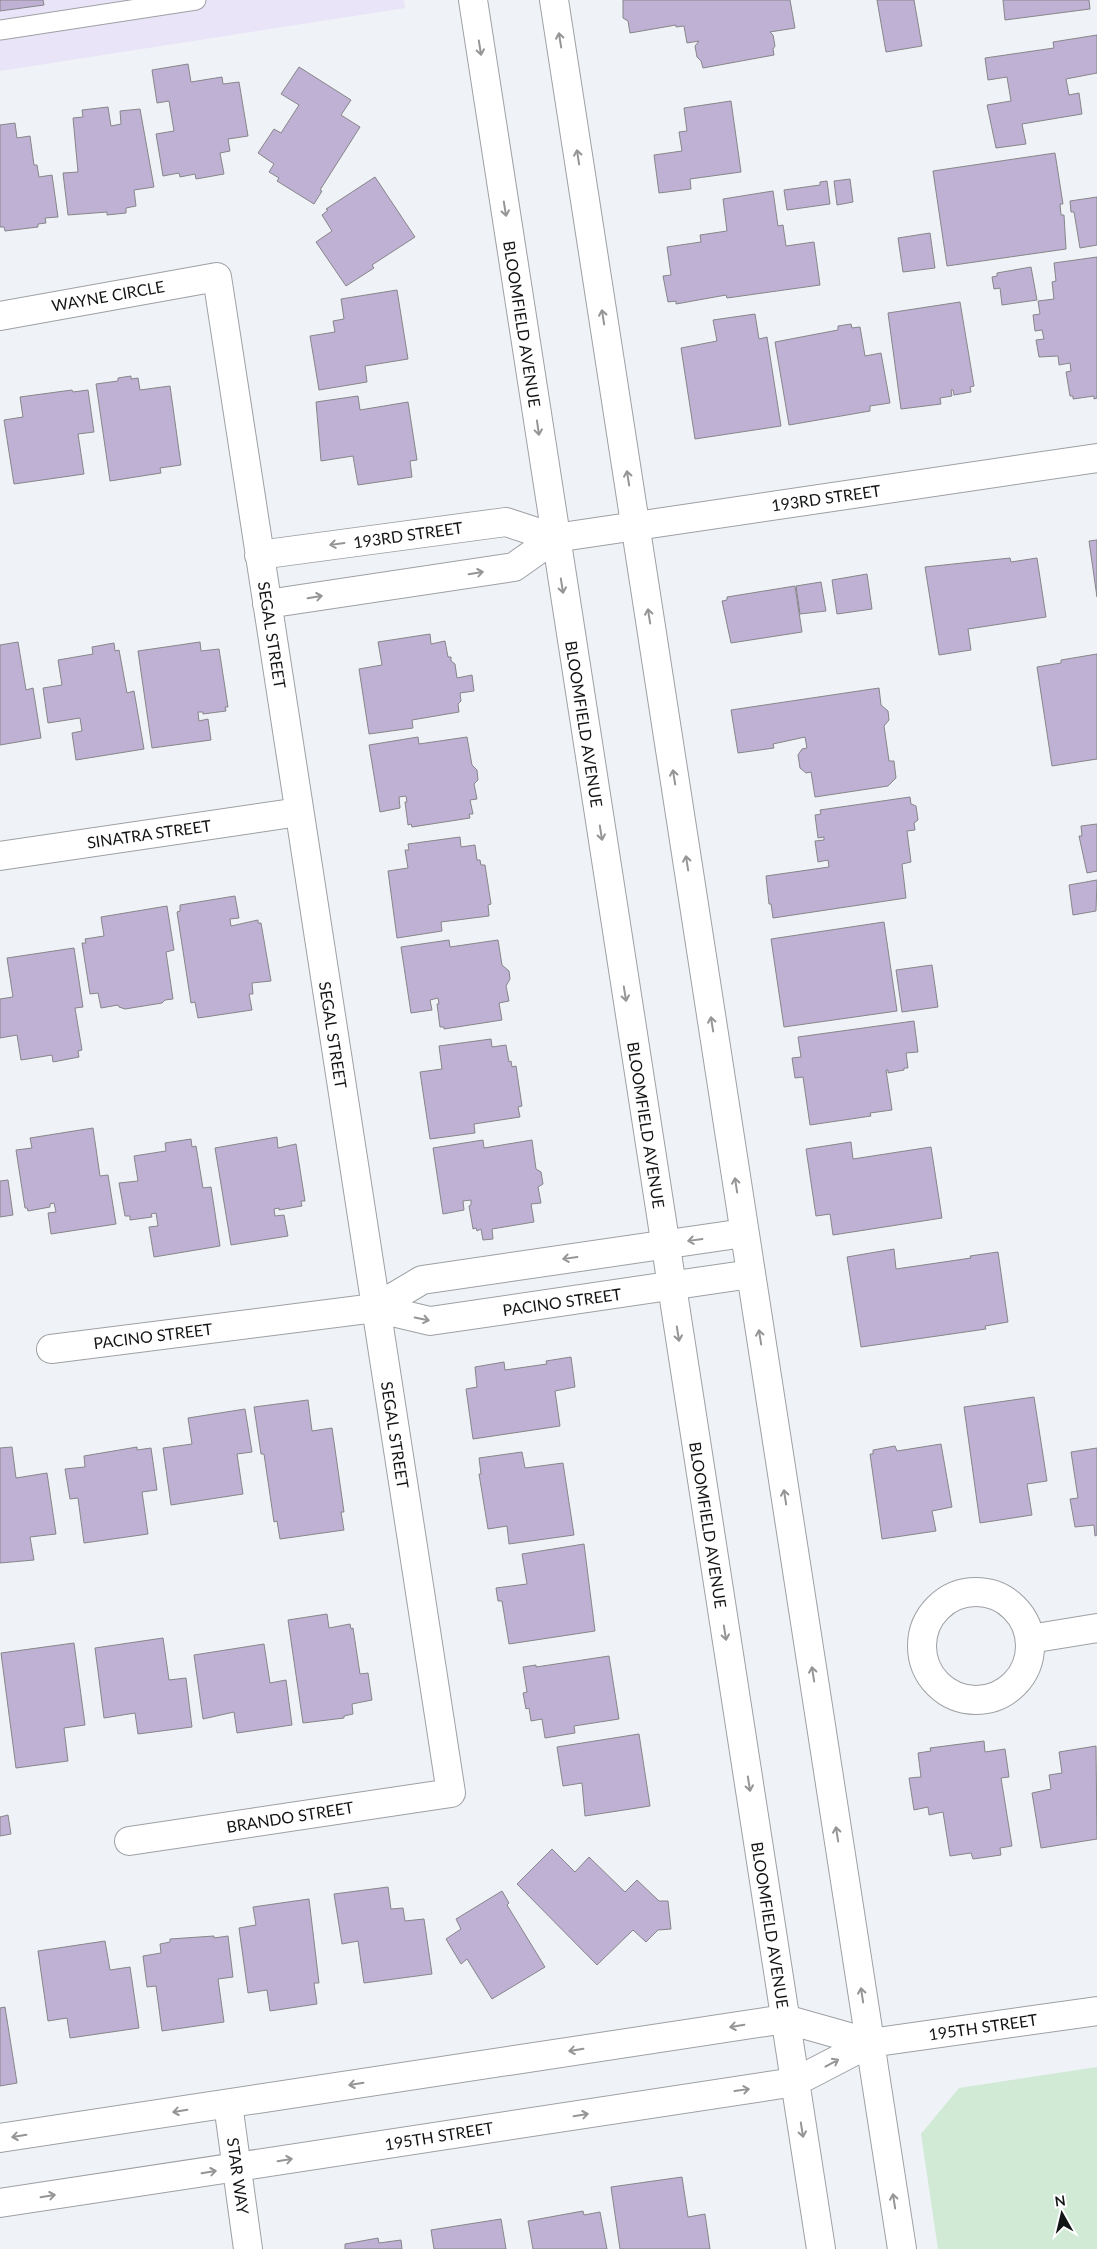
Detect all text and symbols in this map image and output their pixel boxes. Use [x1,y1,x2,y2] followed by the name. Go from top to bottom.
[555,33,565,49] one-way arrow
[475,40,485,56] one-way arrow
[573,149,583,165] one-way arrow
[500,200,510,216] one-way arrow
[500,239,545,409] street label: BLOOMFIELD AVENUE
[50,276,166,315] street label: WAYNE CIRCLE
[598,310,608,326] one-way arrow
[533,420,543,436] one-way arrow
[622,470,632,486] one-way arrow
[770,480,882,515] street label: 193RD STREET
[352,517,464,552] street label: 193RD STREET
[329,540,345,550] one-way arrow
[468,567,484,577] one-way arrow
[557,578,567,594] one-way arrow
[255,580,290,690] street label: SEGAL STREET
[307,591,323,601] one-way arrow
[644,609,654,625] one-way arrow
[562,639,607,809] street label: BLOOMFIELD AVENUE
[669,769,679,785] one-way arrow
[86,815,213,852] street label: SINATRA STREET
[596,825,606,841] one-way arrow
[682,856,692,872] one-way arrow
[316,980,351,1090] street label: SEGAL STREET
[621,986,631,1002] one-way arrow
[706,1016,716,1032] one-way arrow
[624,1040,669,1210] street label: BLOOMFIELD AVENUE
[731,1177,741,1193] one-way arrow
[688,1235,704,1245] one-way arrow
[563,1254,579,1264] one-way arrow
[501,1284,623,1319] street label: PACINO STREET
[414,1315,430,1324] one-way arrow
[92,1319,214,1352] street label: PACINO STREET
[673,1326,683,1342] one-way arrow
[755,1329,765,1345] one-way arrow
[378,1380,413,1490] street label: SEGAL STREET
[686,1440,731,1610] street label: BLOOMFIELD AVENUE
[780,1489,790,1505] one-way arrow
[720,1625,730,1641] one-way arrow
[807,1666,817,1682] one-way arrow
[744,1775,754,1791] one-way arrow
[225,1797,355,1836] street label: BRANDO STREET
[832,1827,842,1843] one-way arrow
[748,1840,793,2010] street label: BLOOMFIELD AVENUE
[857,1987,867,2003] one-way arrow
[927,2009,1039,2044] street label: 195TH STREET
[729,2021,745,2031] one-way arrow
[568,2046,584,2056] one-way arrow
[825,2058,840,2068] one-way arrow
[348,2079,364,2089] one-way arrow
[734,2085,750,2095] one-way arrow
[172,2106,188,2116] one-way arrow
[573,2109,589,2119] one-way arrow
[383,2117,495,2153] street label: 195TH STREET
[798,2122,808,2138] one-way arrow
[12,2131,28,2141] one-way arrow
[224,2136,253,2216] street label: STAR WAY
[277,2155,293,2165] one-way arrow
[201,2166,217,2176] one-way arrow
[1037,2189,1087,2239] north arrow
[40,2190,56,2200] one-way arrow
[1054,2191,1067,2210] text: N
[889,2193,899,2209] one-way arrow

